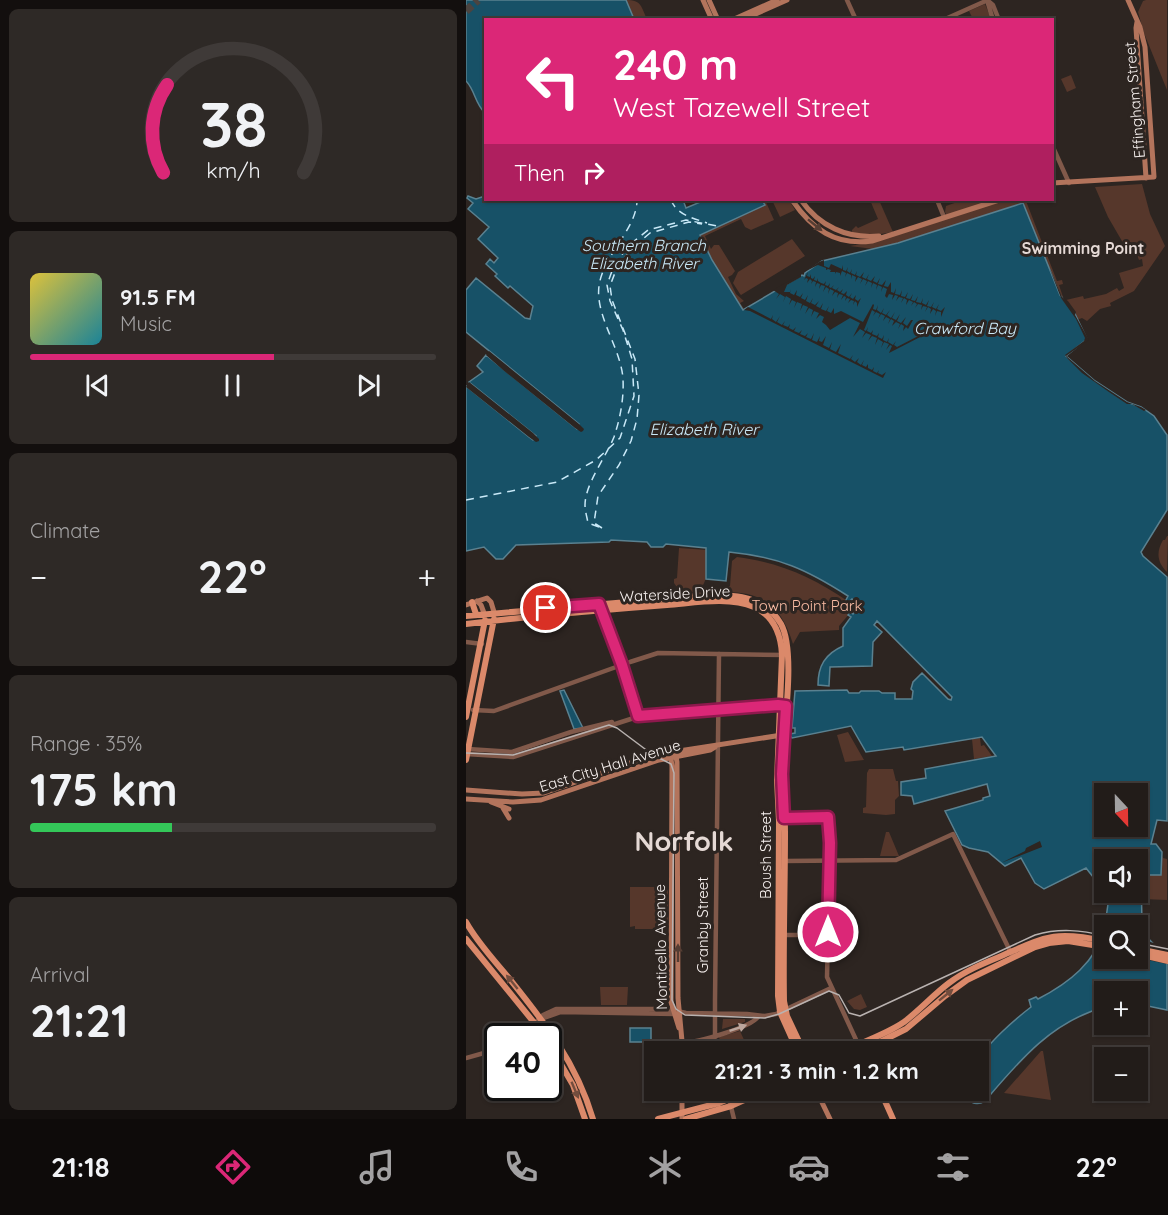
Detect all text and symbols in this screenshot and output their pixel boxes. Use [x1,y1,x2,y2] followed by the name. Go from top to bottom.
[613,38,738,91] text: 240 m
[1120,41,1149,159] street label: Effingham Street
[514,42,592,120] icon: left
[199,85,267,163] text: 38
[613,90,870,124] text: West Tazewell Street
[577,156,610,189] icon: right
[206,157,260,183] text: km/h
[514,159,565,187] text: Then
[807,219,823,232] one-way arrow
[582,235,707,273] water label: Southern Branch Elizabeth River
[1022,238,1144,258] district label: Swimming Point
[120,283,196,311] text: 91.5 FM
[120,311,172,336] text: Music
[914,318,1017,338] water label: Crawford Bay
[81,369,114,402] icon: previous
[216,369,249,402] icon: pause
[352,369,385,402] icon: next
[650,419,760,439] water label: Elizabeth River
[30,518,100,543] text: Climate
[198,548,267,604] text: 22°
[30,556,47,597] text: −
[417,556,436,597] text: +
[619,581,731,606] street label: Waterside Drive
[520,582,571,633] pin
[529,591,562,624] icon: arrive
[751,596,863,615] park label: Town Point Park
[30,731,142,756] text: Range · 35%
[537,735,683,796] street label: East City Hall Avenue
[30,761,178,817] text: 175 km
[1094,783,1148,837] north arrow
[1094,783,1148,1101] map controls
[756,811,775,899] street label: Boush Street
[635,824,733,858] district label: Norfolk
[1094,849,1148,903] button: sound
[693,877,712,973] street label: Granby Street
[650,884,671,1010] street label: Monticello Avenue
[796,900,860,964] position arrow
[1094,915,1148,969] button: search
[673,943,683,962] one-way arrow
[30,962,90,987] text: Arrival
[506,975,518,990] one-way arrow
[1094,981,1148,1035] button: +
[938,989,954,1002] one-way arrow
[30,992,129,1048] text: 21:21
[729,1022,747,1032] one-way arrow
[484,1023,562,1101] speed limit sign: 40
[1094,1047,1148,1101] button: −
[714,1057,919,1085] text: 21:21 · 3 min · 1.2 km
[570,1082,580,1100] one-way arrow
[212,1146,254,1188] icon: directions
[356,1146,398,1188] icon: music
[500,1146,542,1188] icon: phone
[644,1146,686,1188] icon: climate
[788,1146,830,1188] icon: car
[932,1146,974,1188] icon: filters
[51,1150,110,1184] text: 21:18
[1076,1150,1117,1184] text: 22°

